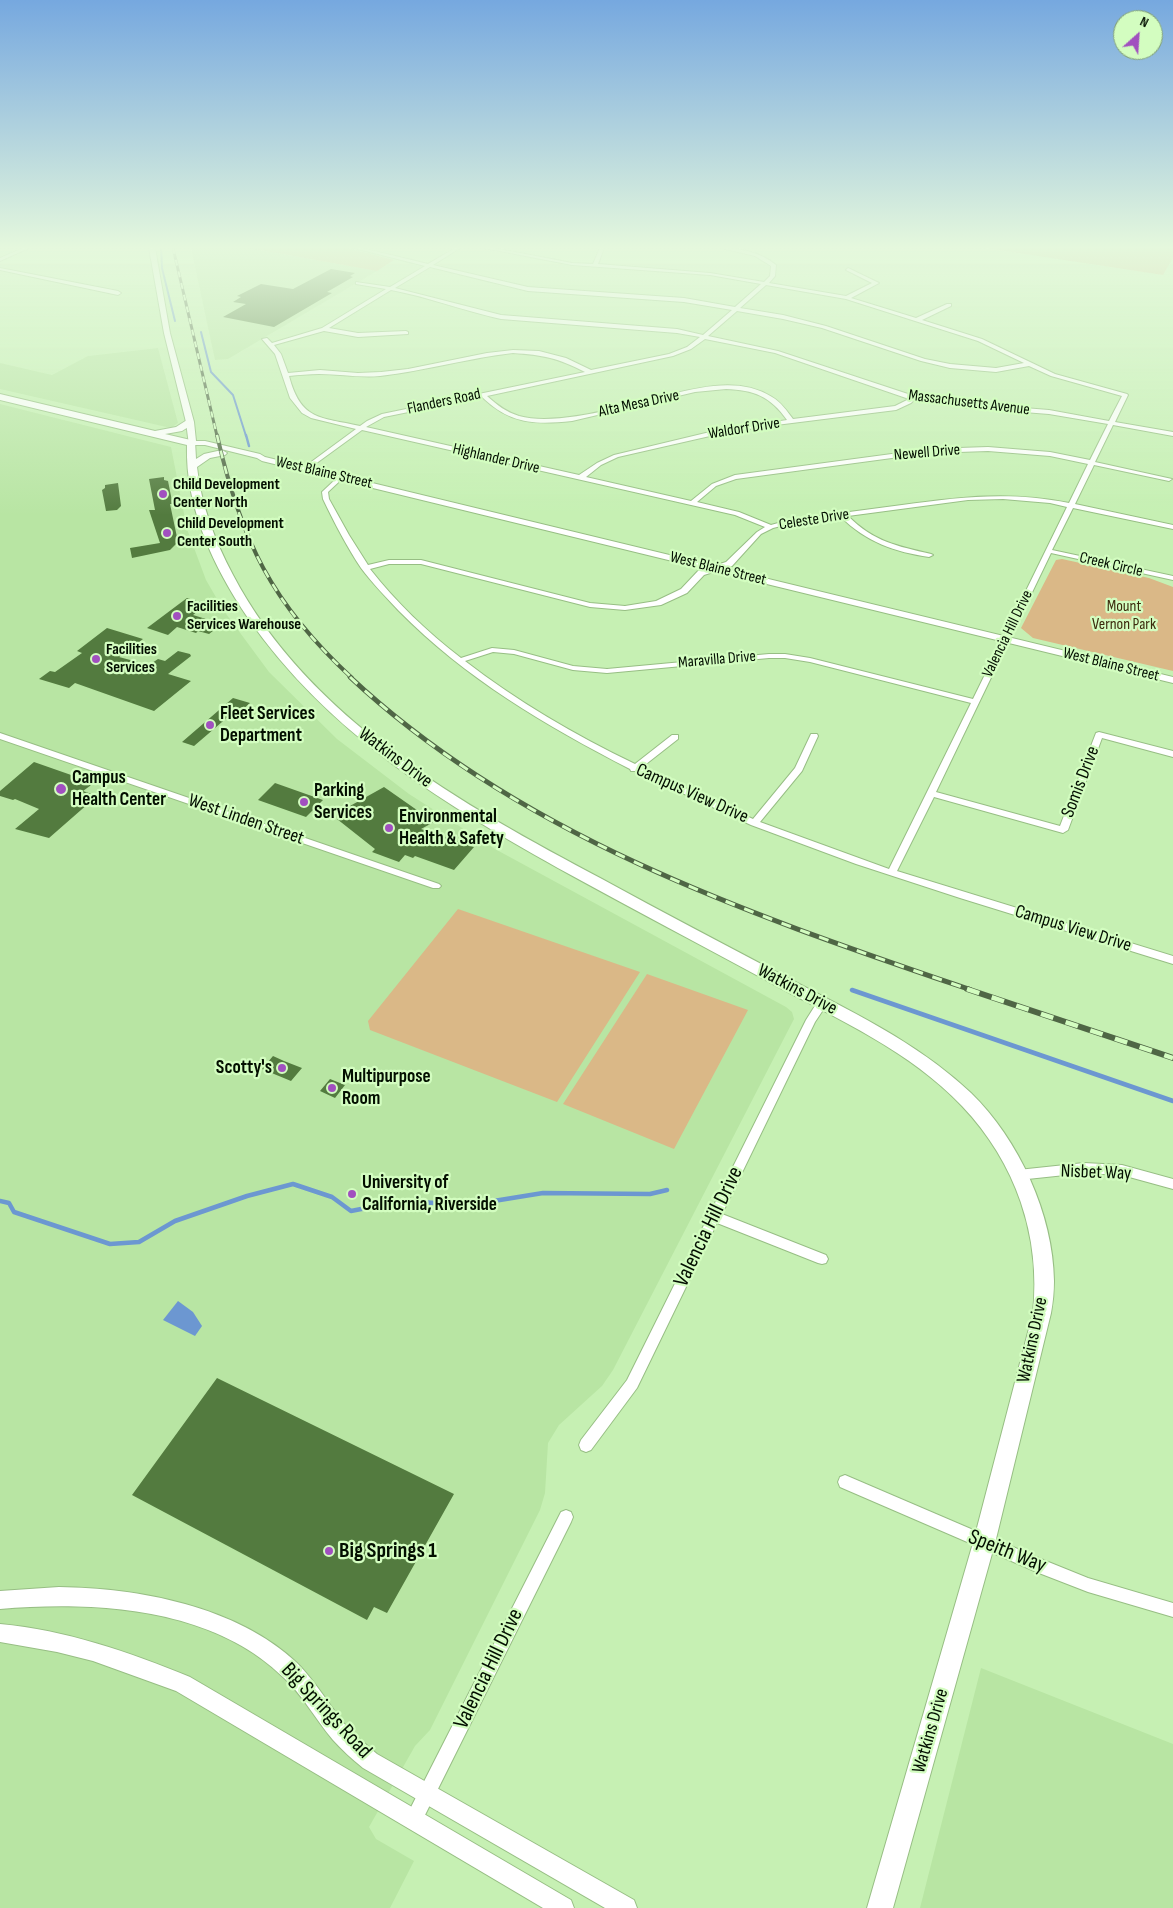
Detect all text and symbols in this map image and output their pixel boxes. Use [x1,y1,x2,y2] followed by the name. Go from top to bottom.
[1113,10,1163,60] north arrow
[1137,13,1151,31] text: N
[406,385,482,419] street label: Flanders Road
[597,386,681,422] street label: Alta Mesa Drive
[907,386,1031,420] street label: Massachusetts Avenue
[707,414,781,444] street label: Waldorf Drive
[451,440,541,478] street label: Highlander Drive
[893,441,961,465] street label: Newell Drive
[274,453,374,493] street label: West Blaine Street
[173,475,280,513] place label: Child Development Center North
[157,488,169,500] marker: Child Development Center North
[778,505,850,535] street label: Celeste Drive
[177,514,284,552] place label: Child Development Center South
[161,527,173,539] marker: Child Development Center South
[668,548,768,590] street label: West Blaine Street
[1077,548,1145,582] street label: Creek Circle
[979,587,1037,681] street label: Valencia Hill Drive
[187,597,301,635] place label: Facilities Services Warehouse
[1092,597,1156,635] park label: Mount Vernon Park
[171,610,183,622] marker: Facilities Services Warehouse
[106,640,157,678] place label: Facilities Services
[1061,644,1161,686] street label: West Blaine Street
[677,647,757,673] street label: Maravilla Drive
[90,653,102,665] marker: Facilities Services
[220,703,315,747] place label: Fleet Services Department
[204,719,216,731] marker: Fleet Services Department
[353,723,437,793] street label: Watkins Drive
[1057,743,1105,821] street label: Somis Drive
[632,759,752,829] street label: Campus View Drive
[72,767,166,811] place label: Campus Health Center
[314,780,372,824] place label: Parking Services
[54,782,68,796] marker: Campus Health Center
[185,790,307,850] street label: West Linden Street
[298,796,310,808] marker: Parking Services
[399,806,504,850] place label: Environmental Health & Safety
[383,822,395,834] marker: Environmental Health & Safety
[1012,900,1134,958] street label: Campus View Drive
[753,960,841,1020] street label: Watkins Drive
[216,1057,272,1079] place label: Scotty's
[276,1062,288,1074] marker: Scotty's
[342,1066,431,1110] place label: Multipurpose Room
[326,1082,338,1094] marker: Multipurpose Room
[1060,1160,1132,1186] street label: Nisbet Way
[669,1163,749,1291] street label: Valencia Hill Drive
[362,1172,497,1216] place label: University of California, Riverside
[346,1188,358,1200] marker: University of California, Riverside
[1013,1295,1053,1385] street label: Watkins Drive
[964,1524,1050,1580] street label: Speith Way
[339,1538,437,1564] place label: Big Springs 1
[323,1545,335,1557] marker: Big Springs 1
[449,1605,529,1733] street label: Valencia Hill Drive
[275,1658,377,1764] street label: Big Springs Road
[908,1686,954,1776] street label: Watkins Drive

